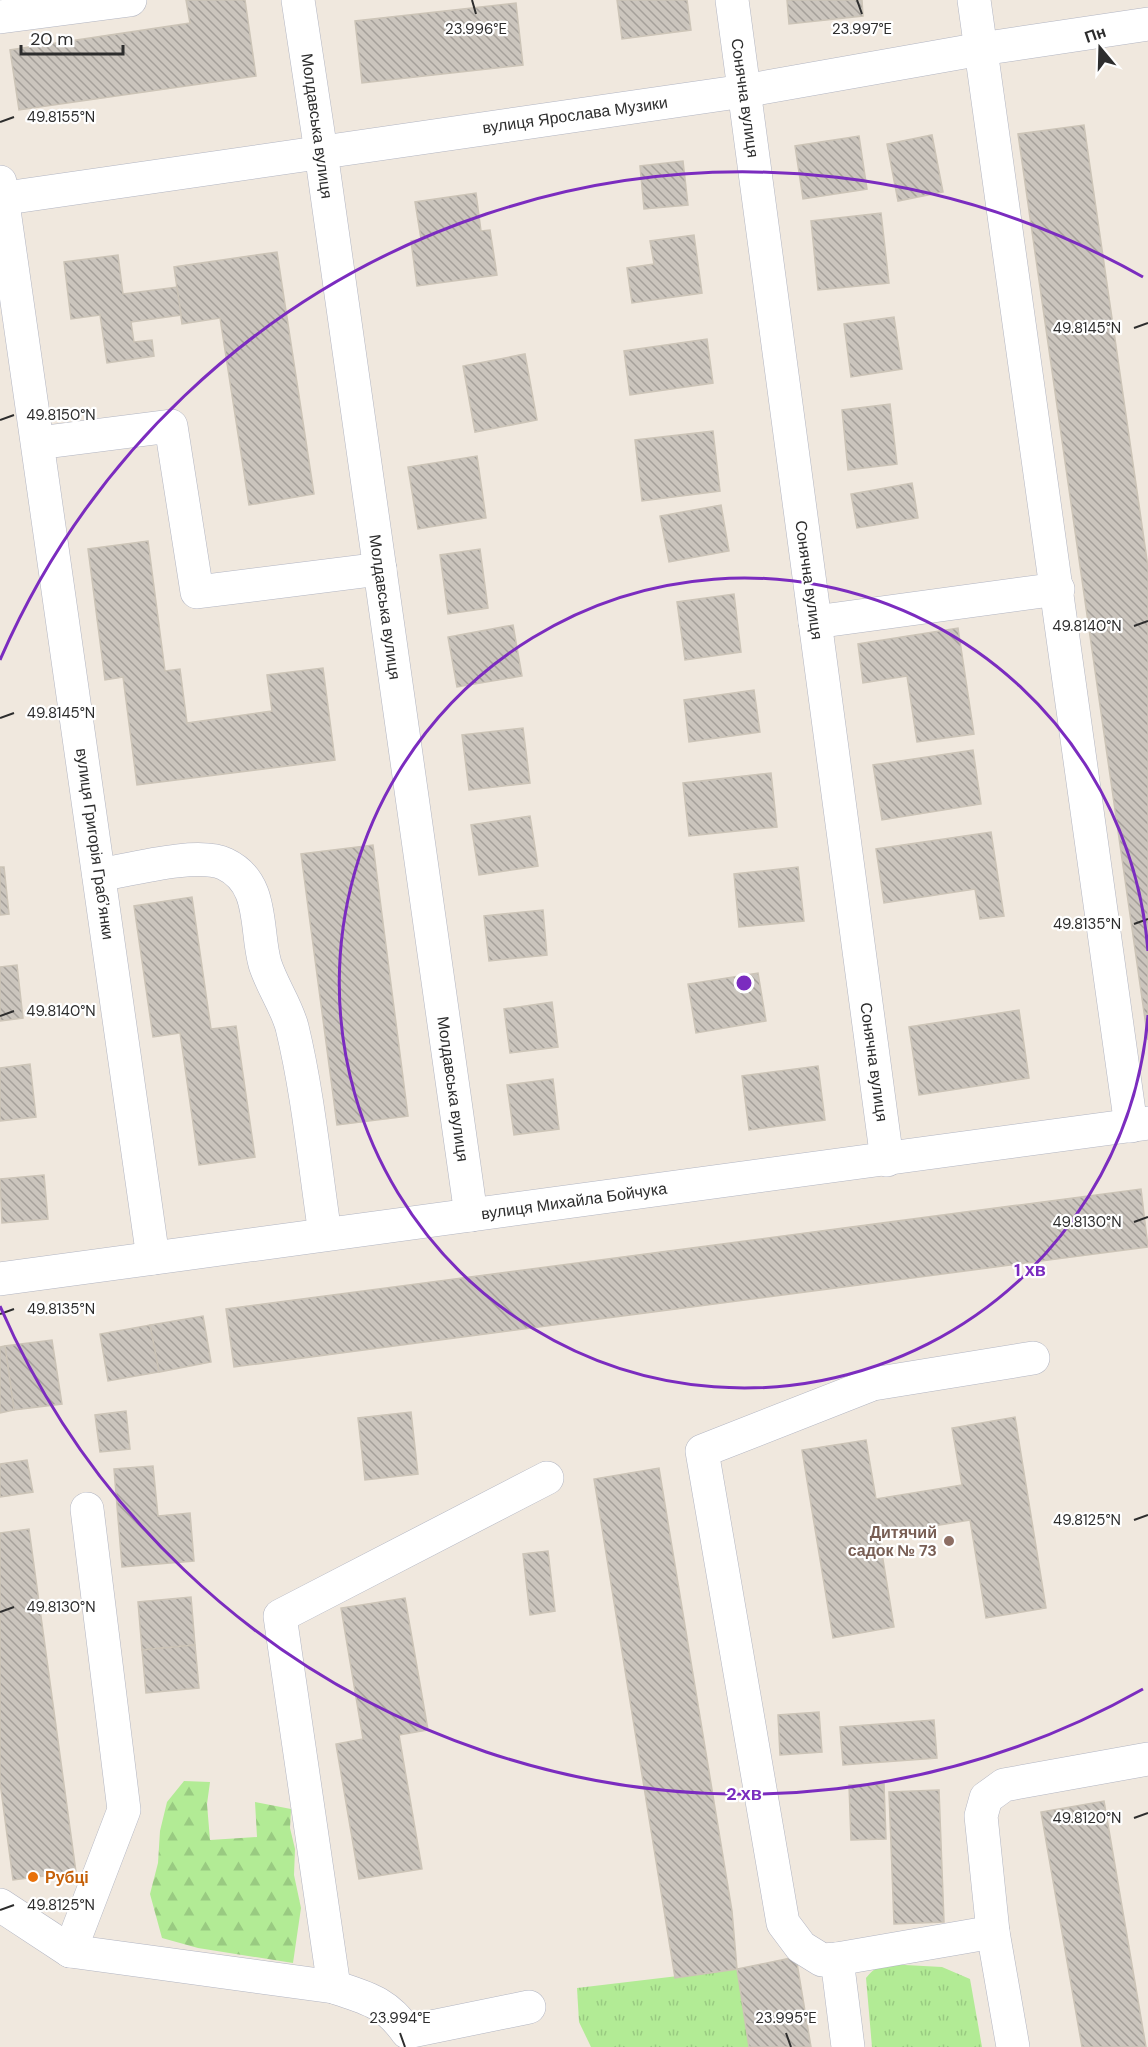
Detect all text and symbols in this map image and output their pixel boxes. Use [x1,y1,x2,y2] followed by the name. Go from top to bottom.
[21,18,123,56] scale bar
[1070,18,1130,78] north arrow
[445,19,507,39] text: 23.996°E
[832,19,892,39] text: 23.997°E
[1082,21,1109,48] text: Пн
[30,27,73,51] text: 20 m
[726,37,764,159] street label: Сонячна вулиця
[296,52,338,200] street label: Молдавська вулиця
[481,92,669,138] street label: вулиця Ярослава Музики
[27,107,95,127] text: 49.8155°N
[1053,318,1121,338] text: 49.8145°N
[26,405,96,425] text: 49.8150°N
[790,519,828,641] street label: Сонячна вулиця
[364,533,406,681] street label: Молдавська вулиця
[1052,616,1122,636] text: 49.8140°N
[27,703,95,723] text: 49.8145°N
[71,747,119,941] street label: вулиця Григорія Грабʼянки
[1053,914,1121,934] text: 49.8135°N
[734,973,754,993] centre of rings
[26,1001,96,1021] text: 49.8140°N
[855,1001,893,1123] street label: Сонячна вулиця
[432,1015,474,1163] street label: Молдавська вулиця
[480,1178,668,1224] street label: вулиця Михайла Бойчука
[1052,1212,1122,1232] text: 49.8130°N
[1014,1258,1046,1282] text: 1 хв
[27,1299,95,1319] text: 49.8135°N
[1053,1510,1121,1530] text: 49.8125°N
[848,1522,937,1561] place label: Дитячий садок № 73
[942,1534,956,1548] marker: Дитячий садок № 73
[26,1597,96,1617] text: 49.8130°N
[726,1782,762,1806] text: 2 хв
[1053,1808,1121,1828] text: 49.8120°N
[45,1867,89,1888] place label: Рубці
[26,1870,40,1884] marker: Рубці
[27,1895,95,1915] text: 49.8125°N
[369,2008,431,2028] text: 23.994°E
[755,2008,817,2028] text: 23.995°E

